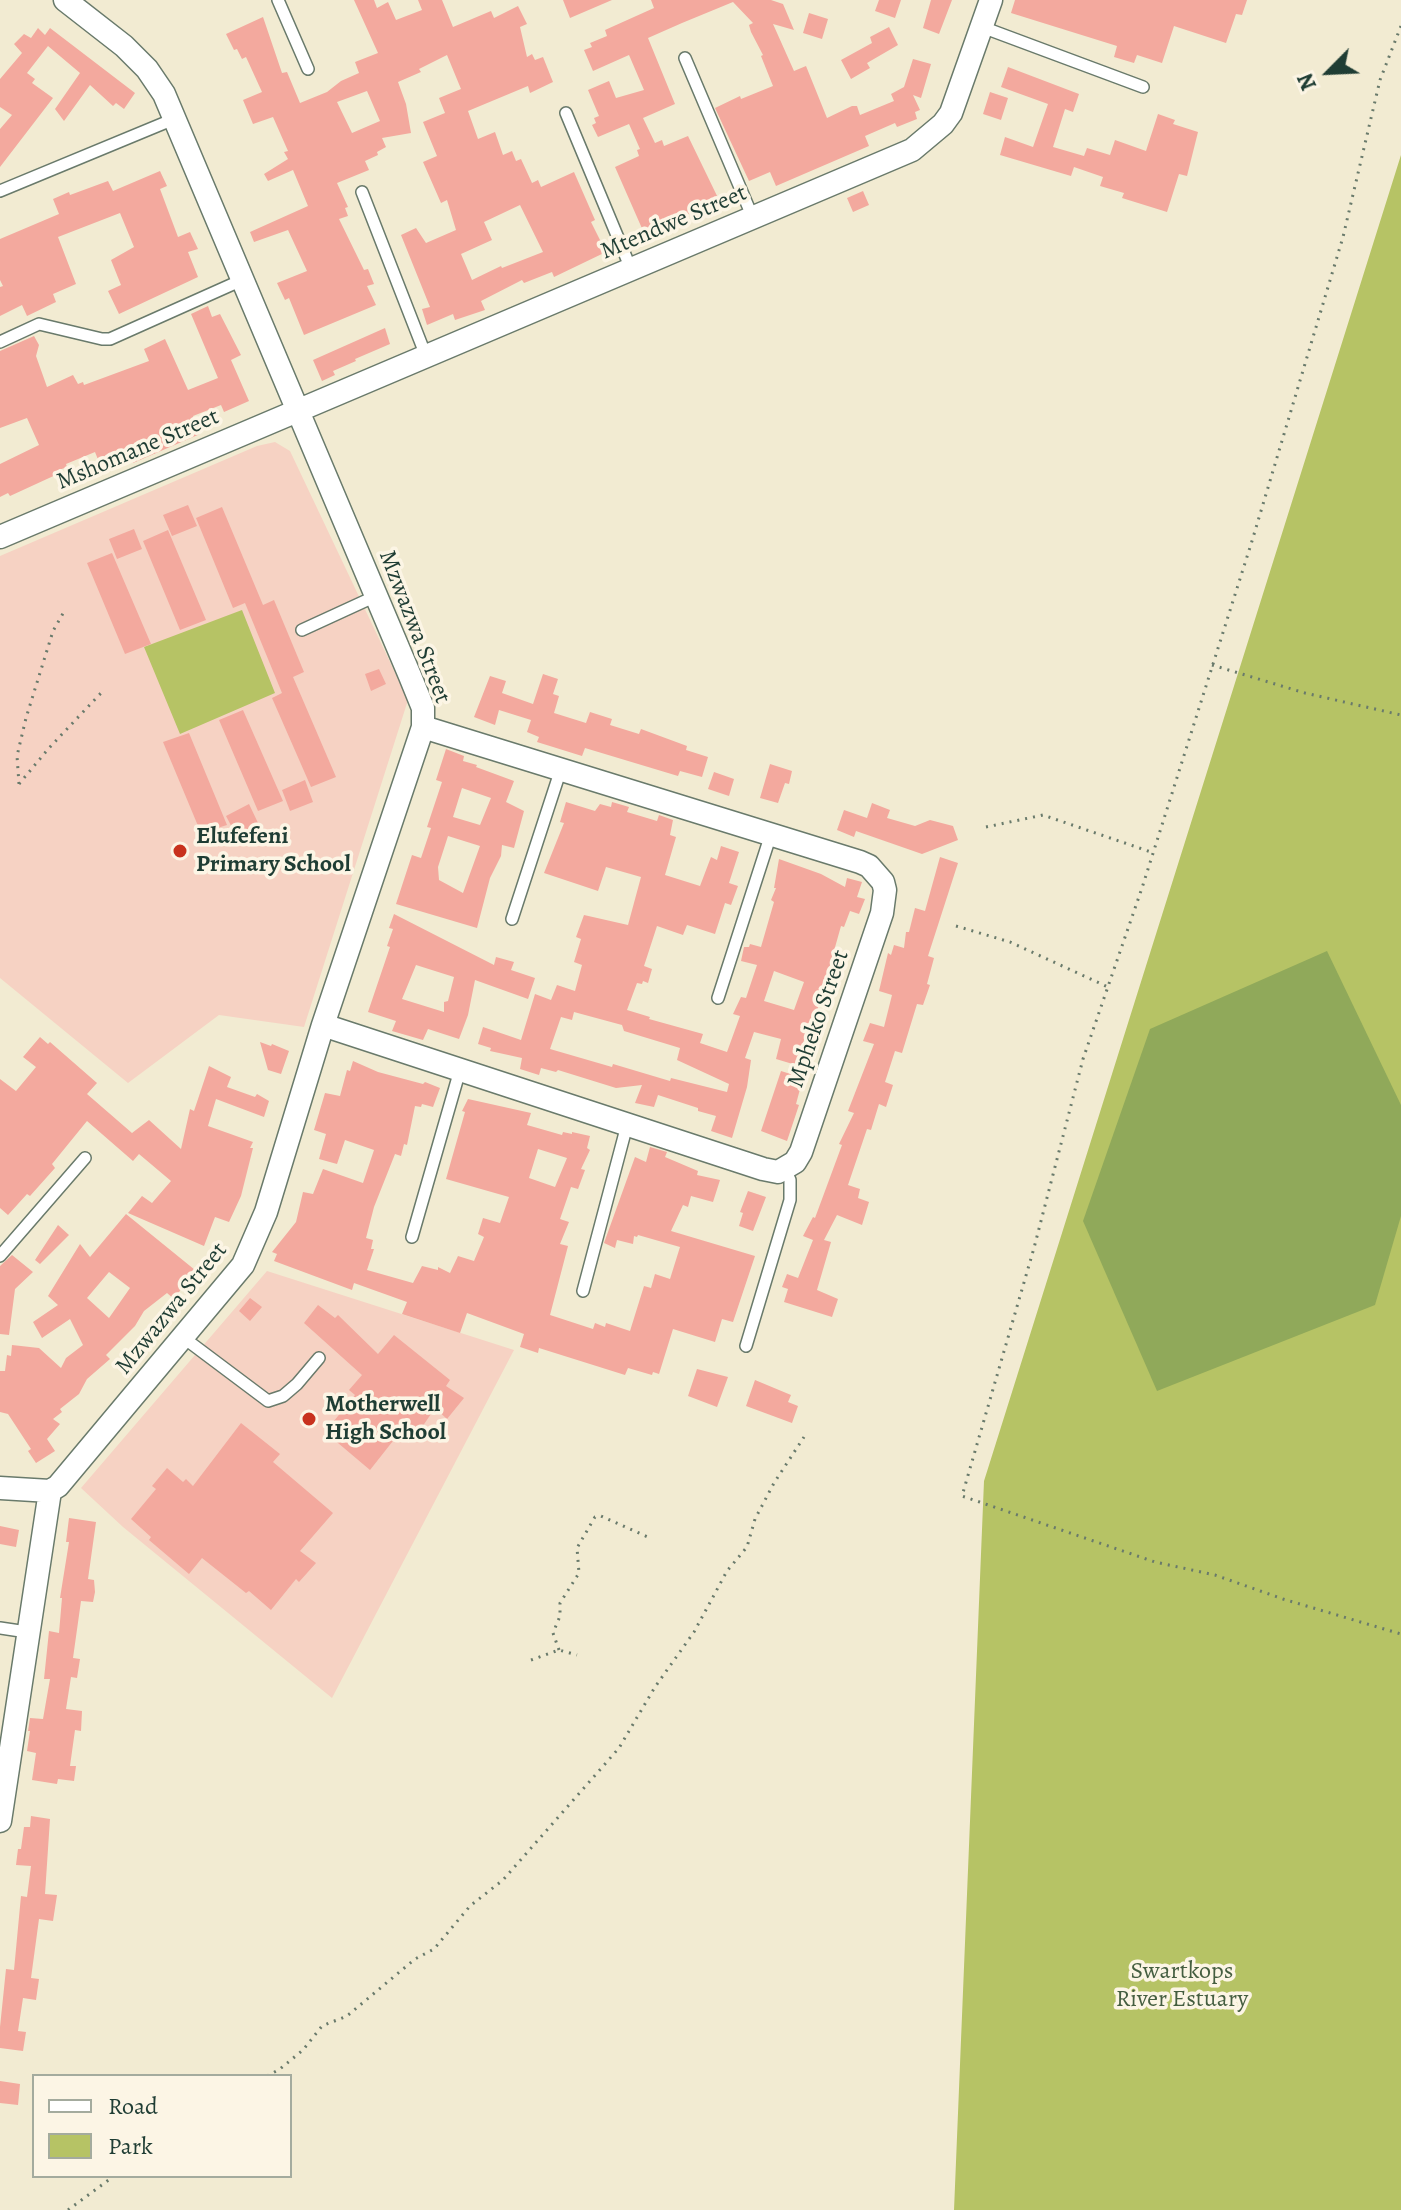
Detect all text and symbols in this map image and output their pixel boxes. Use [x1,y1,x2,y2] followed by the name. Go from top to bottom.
[1289,32,1369,112] north arrow
[1290,68,1324,95] text: N
[597,179,751,267] street label: Mtendwe Street
[52,403,224,497] street label: Mshomane Street
[372,546,456,708] street label: Mzwazwa Street
[196,823,351,879] place label: Elufefeni Primary School
[171,842,189,860] marker: Elufefeni Primary School
[782,946,856,1092] street label: Mpheko Street
[110,1237,234,1381] street label: Mzwazwa Street
[325,1391,446,1447] place label: Motherwell High School
[300,1410,318,1428] marker: Motherwell High School
[1116,1958,1248,2014] park label: Swartkops River Estuary
[32,2074,292,2178] legend
[108,2090,158,2122] text: Road
[108,2130,153,2162] text: Park

